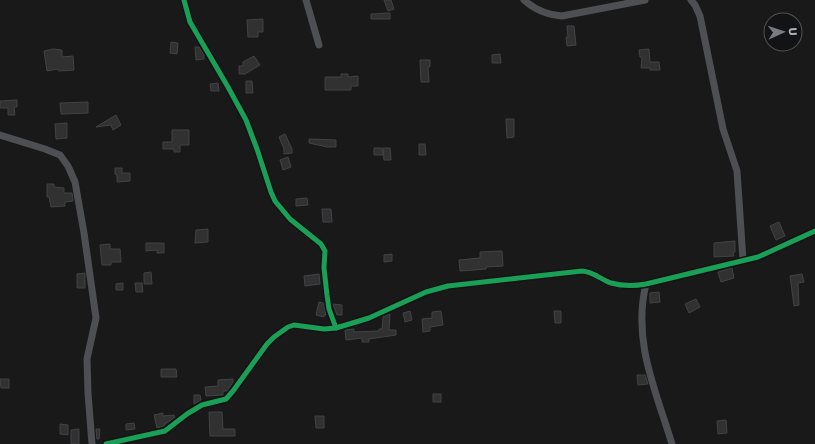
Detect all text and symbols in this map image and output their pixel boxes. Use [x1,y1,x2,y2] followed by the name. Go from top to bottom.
[763,12,803,52] north arrow
[787,27,800,36] text: U

